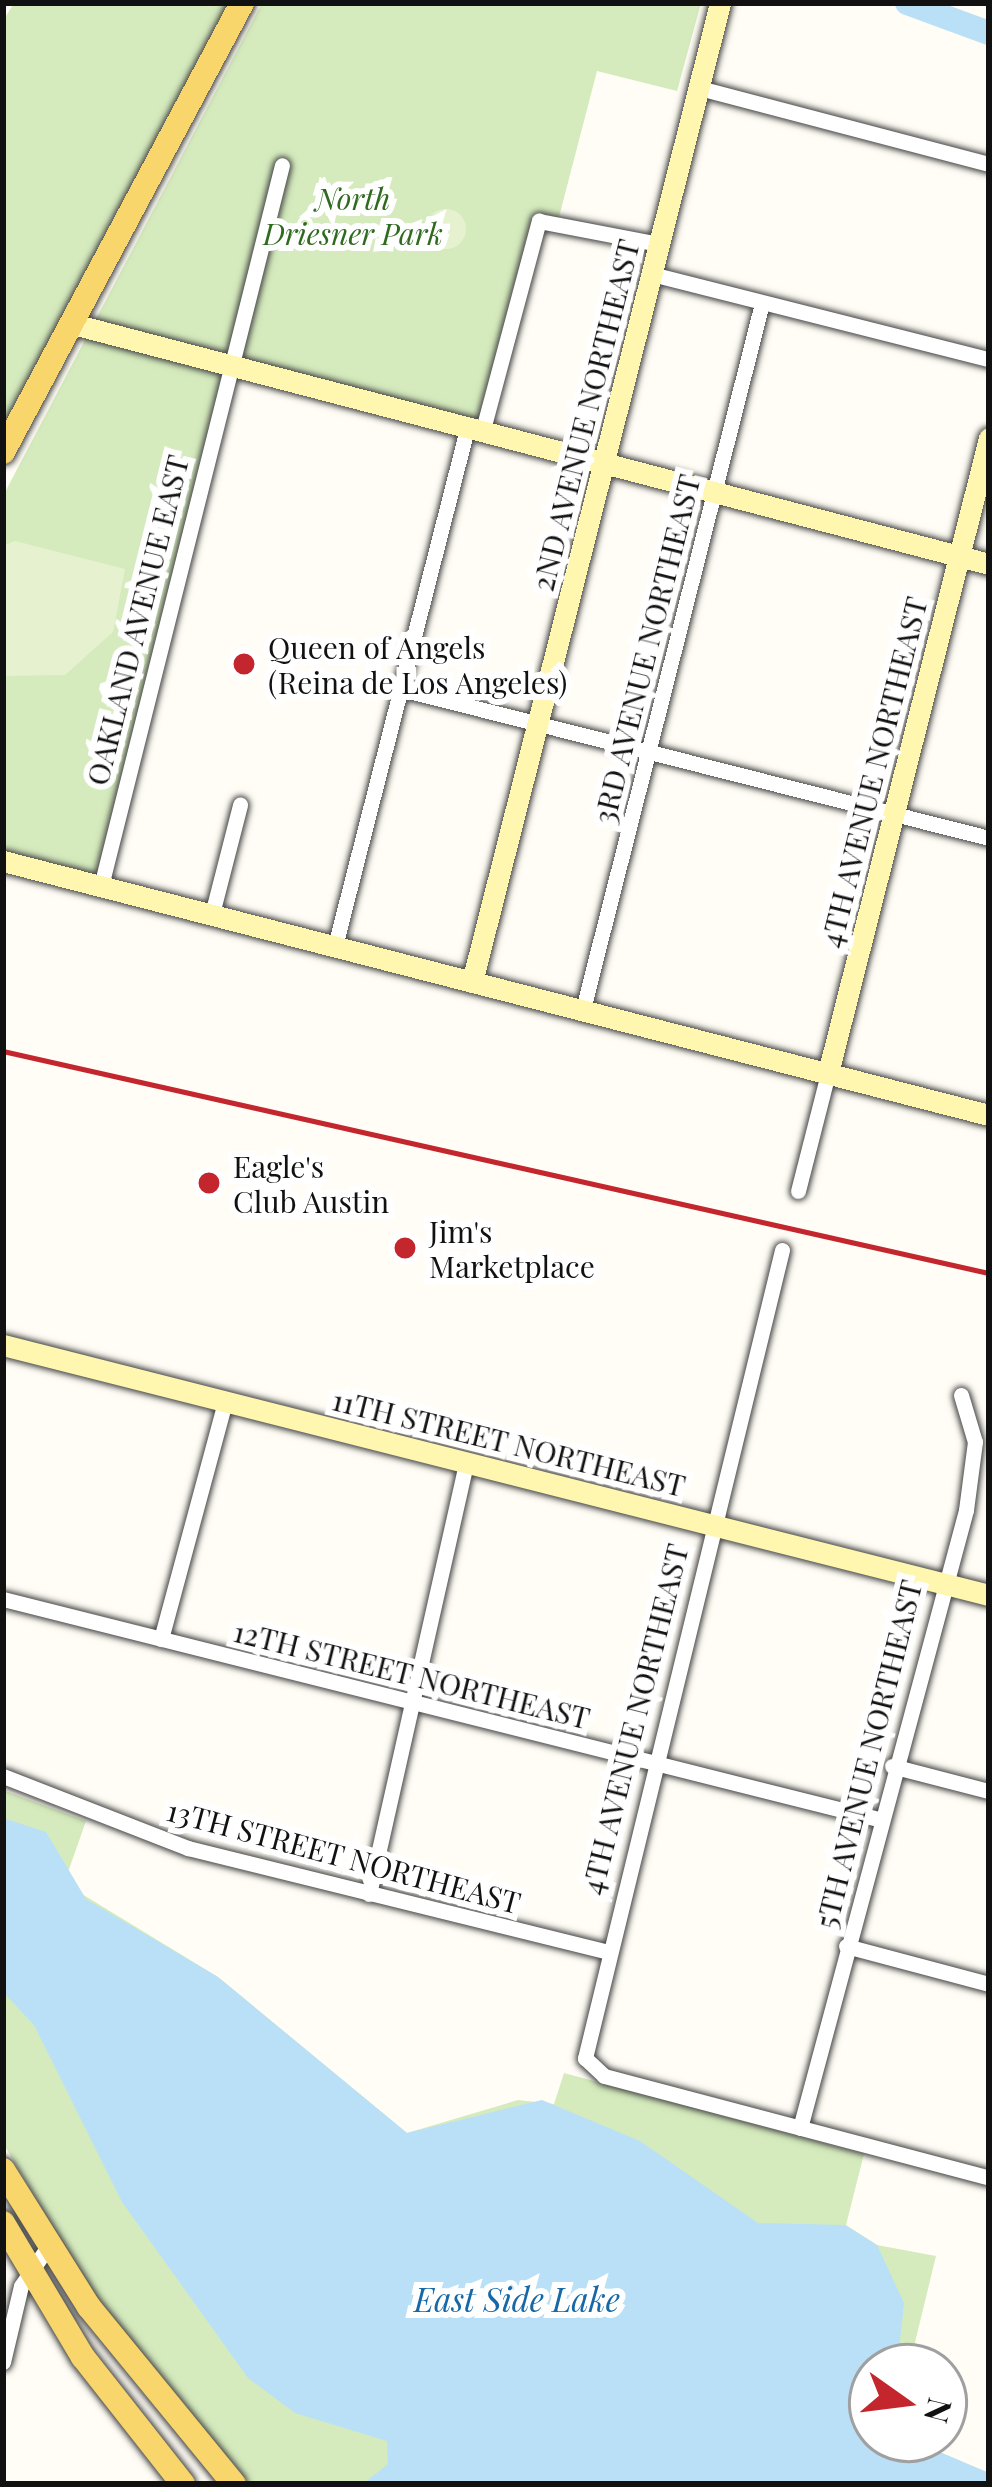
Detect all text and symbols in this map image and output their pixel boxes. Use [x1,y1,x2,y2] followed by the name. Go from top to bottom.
[263,180,443,250] park label: North Driesner Park
[524,235,646,595] street label: 2ND AVENUE NORTHEAST
[78,451,196,789] street label: OAKLAND AVENUE EAST
[585,470,707,828] street label: 3RD AVENUE NORTHEAST
[812,592,934,952] street label: 4TH AVENUE NORTHEAST
[268,629,569,700] place label: Queen of Angels (Reina de Los Angeles)
[231,651,257,677] marker: Queen of Angels (Reina de Los Angeles)
[233,1148,390,1218] place label: Eagle's Club Austin
[196,1170,222,1196] marker: Eagle's Club Austin
[429,1213,595,1284] place label: Jim's Marketplace
[392,1235,418,1261] marker: Jim's Marketplace
[328,1381,690,1503] street label: 11TH STREET NORTHEAST
[573,1539,695,1899] street label: 4TH AVENUE NORTHEAST
[807,1576,929,1932] street label: 5TH AVENUE NORTHEAST
[230,1612,594,1736] street label: 12TH STREET NORTHEAST
[163,1791,525,1921] street label: 13TH STREET NORTHEAST
[414,2279,620,2319] water label: East Side Lake
[848,2343,968,2463] north arrow
[916,2394,964,2428] text: N

